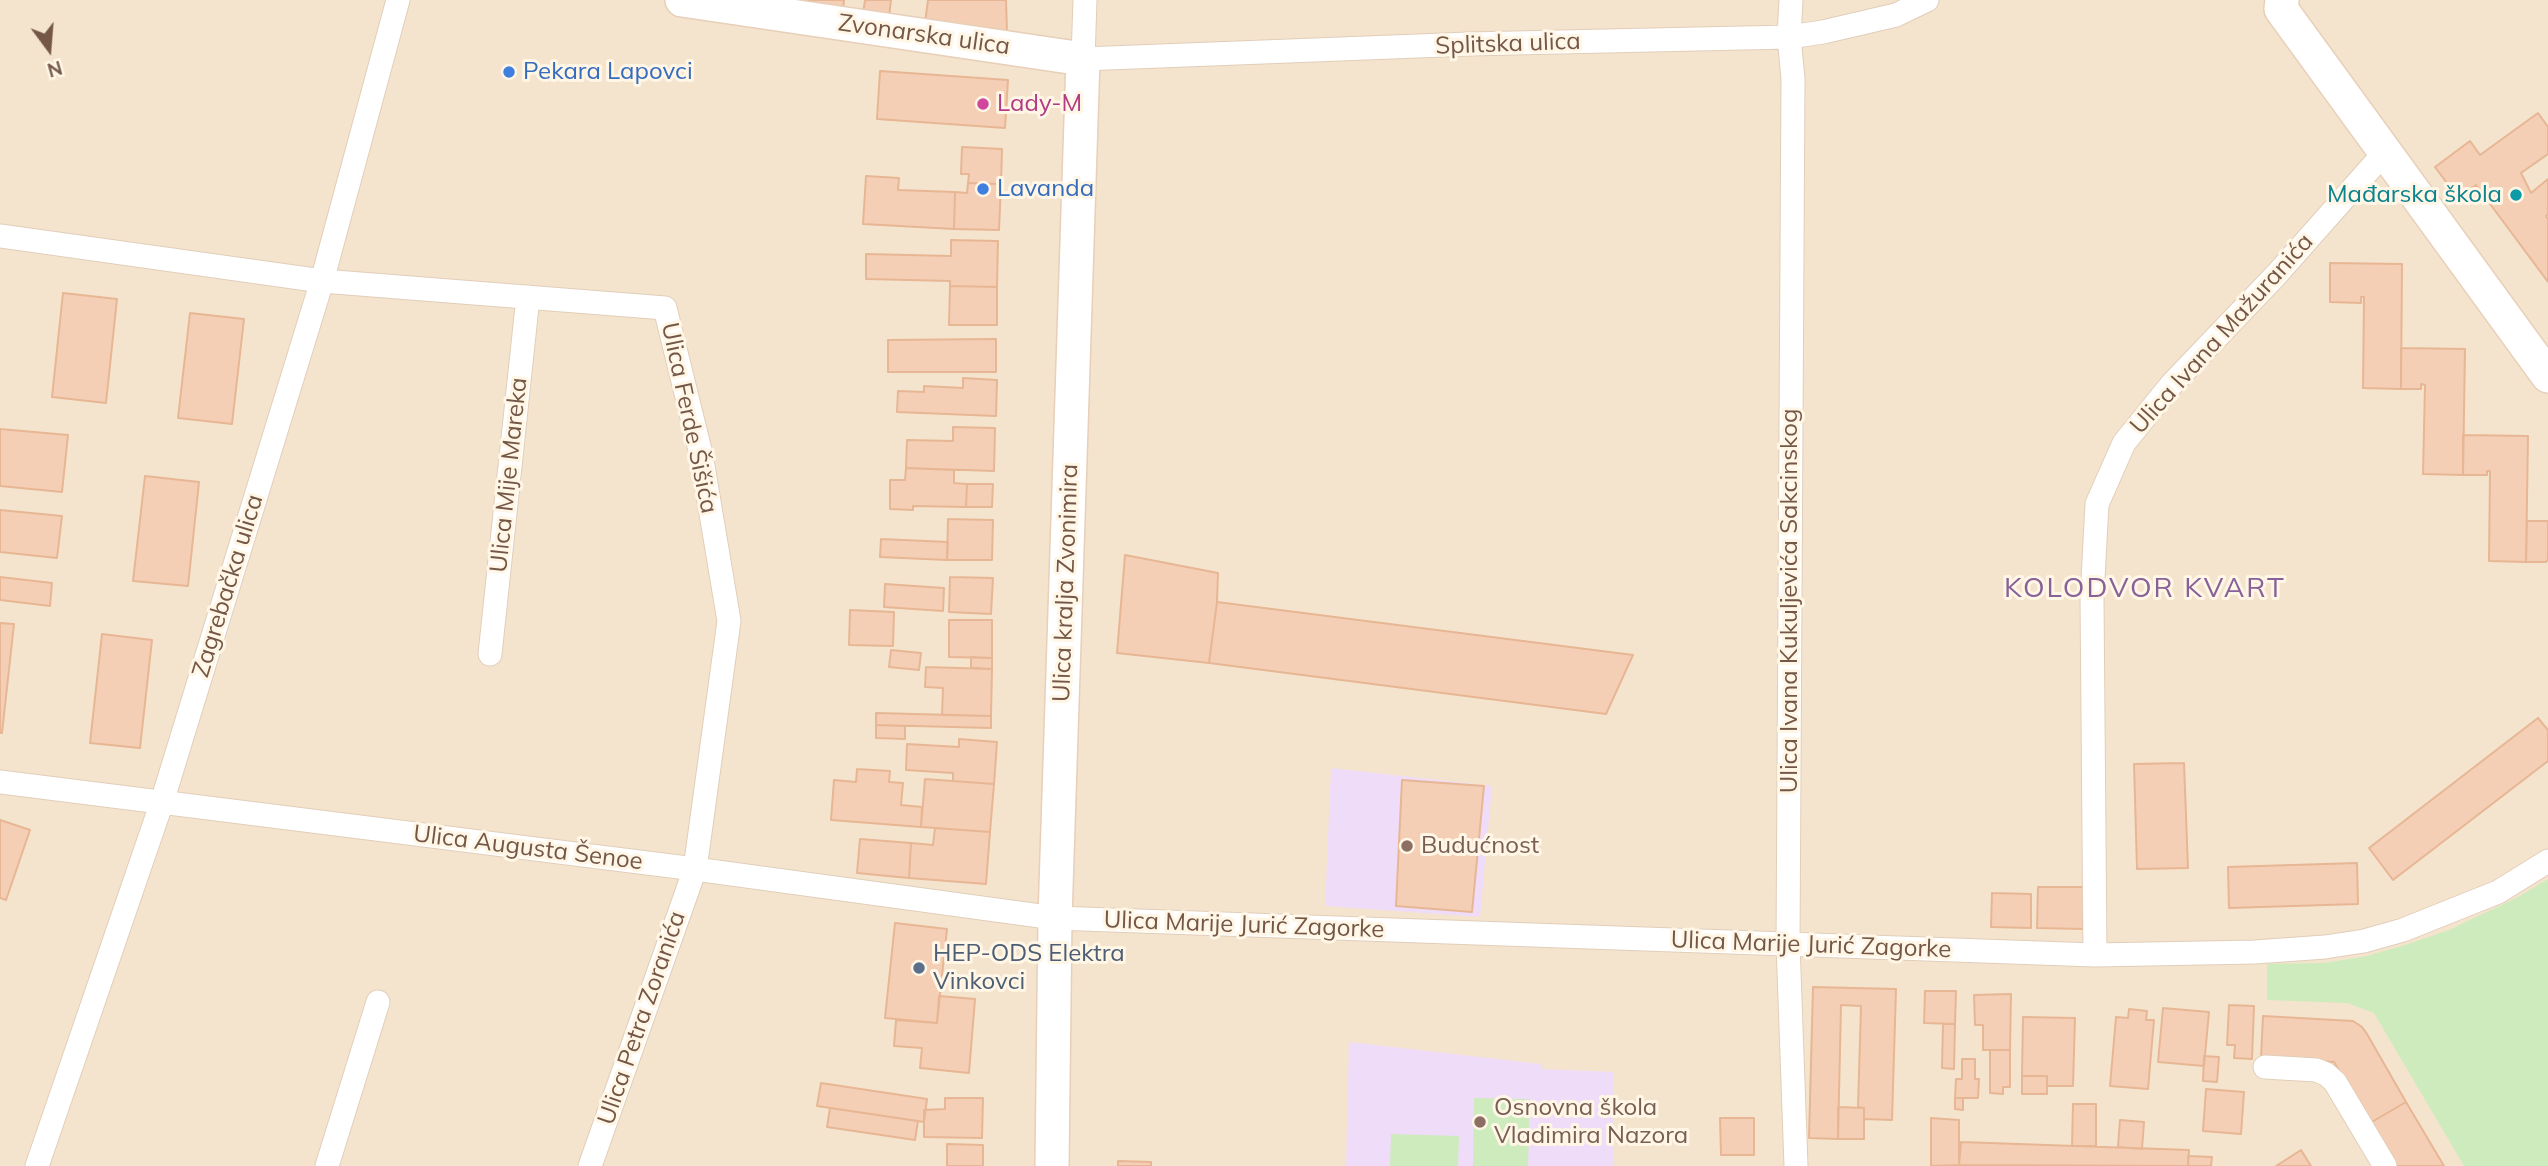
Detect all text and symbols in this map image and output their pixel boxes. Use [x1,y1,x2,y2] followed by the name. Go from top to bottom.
[836,9,1012,61] street label: Zvonarska ulica
[14,14,84,84] north arrow
[1435,27,1581,61] street label: Splitska ulica
[45,56,65,83] text: N
[523,58,693,86] place label: Pekara Lapovci
[501,64,517,80] marker: Pekara Lapovci
[997,90,1082,118] place label: Lady-M
[975,96,991,112] marker: Lady-M
[997,175,1094,203] place label: Lavanda
[975,181,991,197] marker: Lavanda
[2327,181,2502,209] place label: Mađarska škola
[2508,187,2524,203] marker: Mađarska škola
[2124,228,2320,440] street label: Ulica Ivana Mažuranića
[655,320,723,516] street label: Ulica Ferde Šišića
[484,376,534,574] street label: Ulica Mije Mareka
[1776,409,1804,793] street label: Ulica Ivana Kukuljevića Sakcinskog
[1047,463,1085,703] street label: Ulica kralja Zvonimira
[187,491,269,681] street label: Zagrebačka ulica
[2006,572,2284,606] district label: KOLODVOR KVART
[412,820,644,876] street label: Ulica Augusta Šenoe
[1421,832,1539,860] place label: Budućnost
[1399,838,1415,854] marker: Budućnost
[1103,906,1385,944] street label: Ulica Marije Jurić Zagorke
[592,908,692,1128] street label: Ulica Petra Zoranića
[1670,926,1952,964] street label: Ulica Marije Jurić Zagorke
[933,940,1125,996] place label: HEP-ODS Elektra Vinkovci
[911,960,927,976] marker: HEP-ODS Elektra Vinkovci
[1494,1094,1688,1150] place label: Osnovna škola Vladimira Nazora
[1472,1114,1488,1130] marker: Osnovna škola Vladimira Nazora

